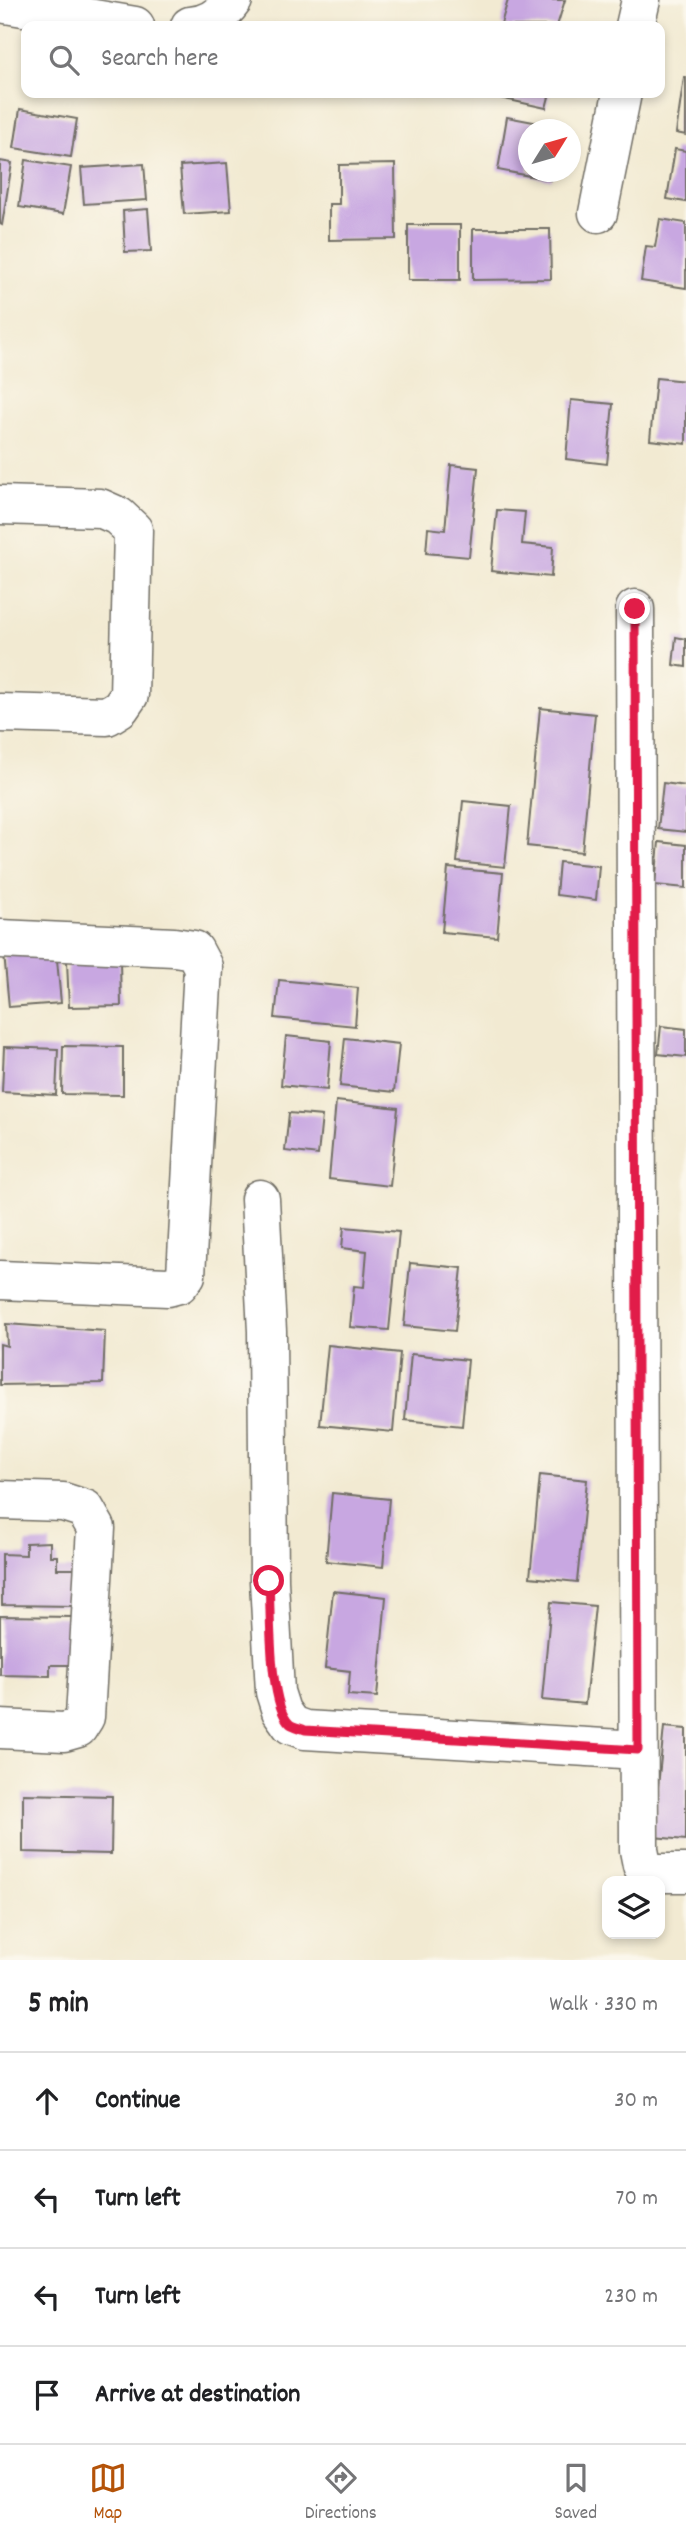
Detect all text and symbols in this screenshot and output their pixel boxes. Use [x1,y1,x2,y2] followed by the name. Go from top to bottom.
[21,21,665,98] search box
[45,41,83,79] icon: search
[101,41,219,78] text: Search here
[518,119,581,182] north arrow
[619,593,650,624] route end
[253,1565,284,1596] route start
[602,1876,665,1939] map controls
[602,1876,665,1939] button: layers
[28,1984,89,2027] text: 5 min
[549,1989,658,2022] text: Walk · 330 m
[28,2082,66,2120] icon: ahead
[95,2083,180,2120] text: Continue
[614,2085,658,2118] text: 30 m
[28,2180,66,2218] icon: left
[95,2181,181,2218] text: Turn left
[616,2183,658,2216] text: 70 m
[28,2278,66,2316] icon: left
[95,2279,181,2316] text: Turn left
[604,2281,658,2314] text: 230 m
[28,2376,66,2414] icon: arrive
[95,2377,300,2414] text: Arrive at destination
[89,2459,127,2528] tab: Map
[305,2459,377,2528] tab: Directions
[555,2459,597,2528] tab: Saved

